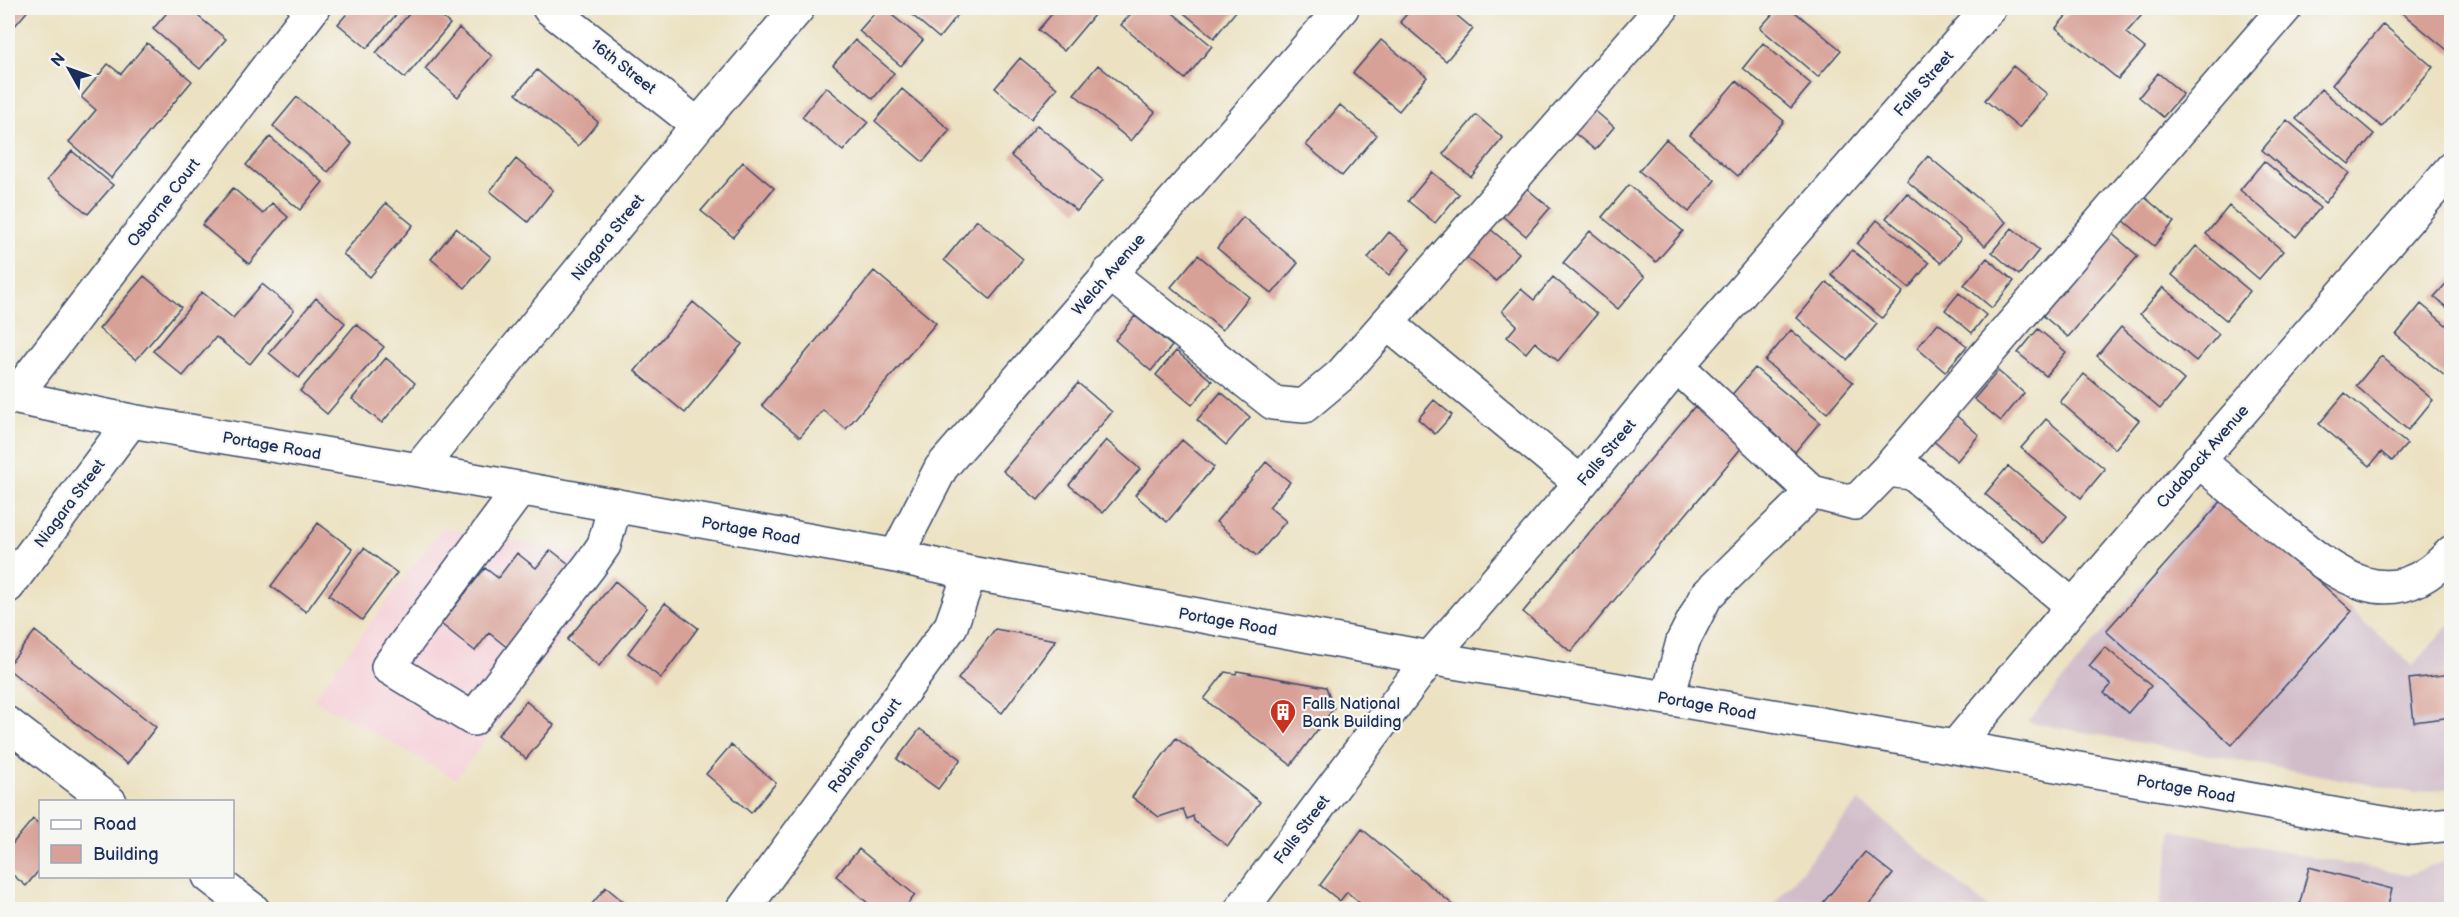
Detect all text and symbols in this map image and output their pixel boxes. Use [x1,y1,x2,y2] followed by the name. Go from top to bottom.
[587,36,660,99] street label: 16th Street
[39,39,99,99] north arrow
[1890,47,1958,121] street label: Falls Street
[48,50,70,71] text: N
[124,155,205,251] street label: Osborne Court
[568,191,649,285] street label: Niagara Street
[1068,230,1150,320] street label: Welch Avenue
[2153,401,2254,513] street label: Cudaback Avenue
[1574,416,1641,490] street label: Falls Street
[221,428,322,464] street label: Portage Road
[31,456,110,552] street label: Niagara Street
[700,513,801,549] street label: Portage Road
[1177,604,1278,640] street label: Portage Road
[1656,688,1757,724] street label: Portage Road
[824,695,906,797] street label: Robinson Court
[1302,695,1401,732] place label: Falls National Bank Building
[1268,697,1298,735] building icon: Falls National Bank Building
[2135,771,2236,807] street label: Portage Road
[1270,792,1334,868] street label: Falls Street
[39,800,234,878] legend
[93,814,137,835] text: Road
[93,844,159,865] text: Building

